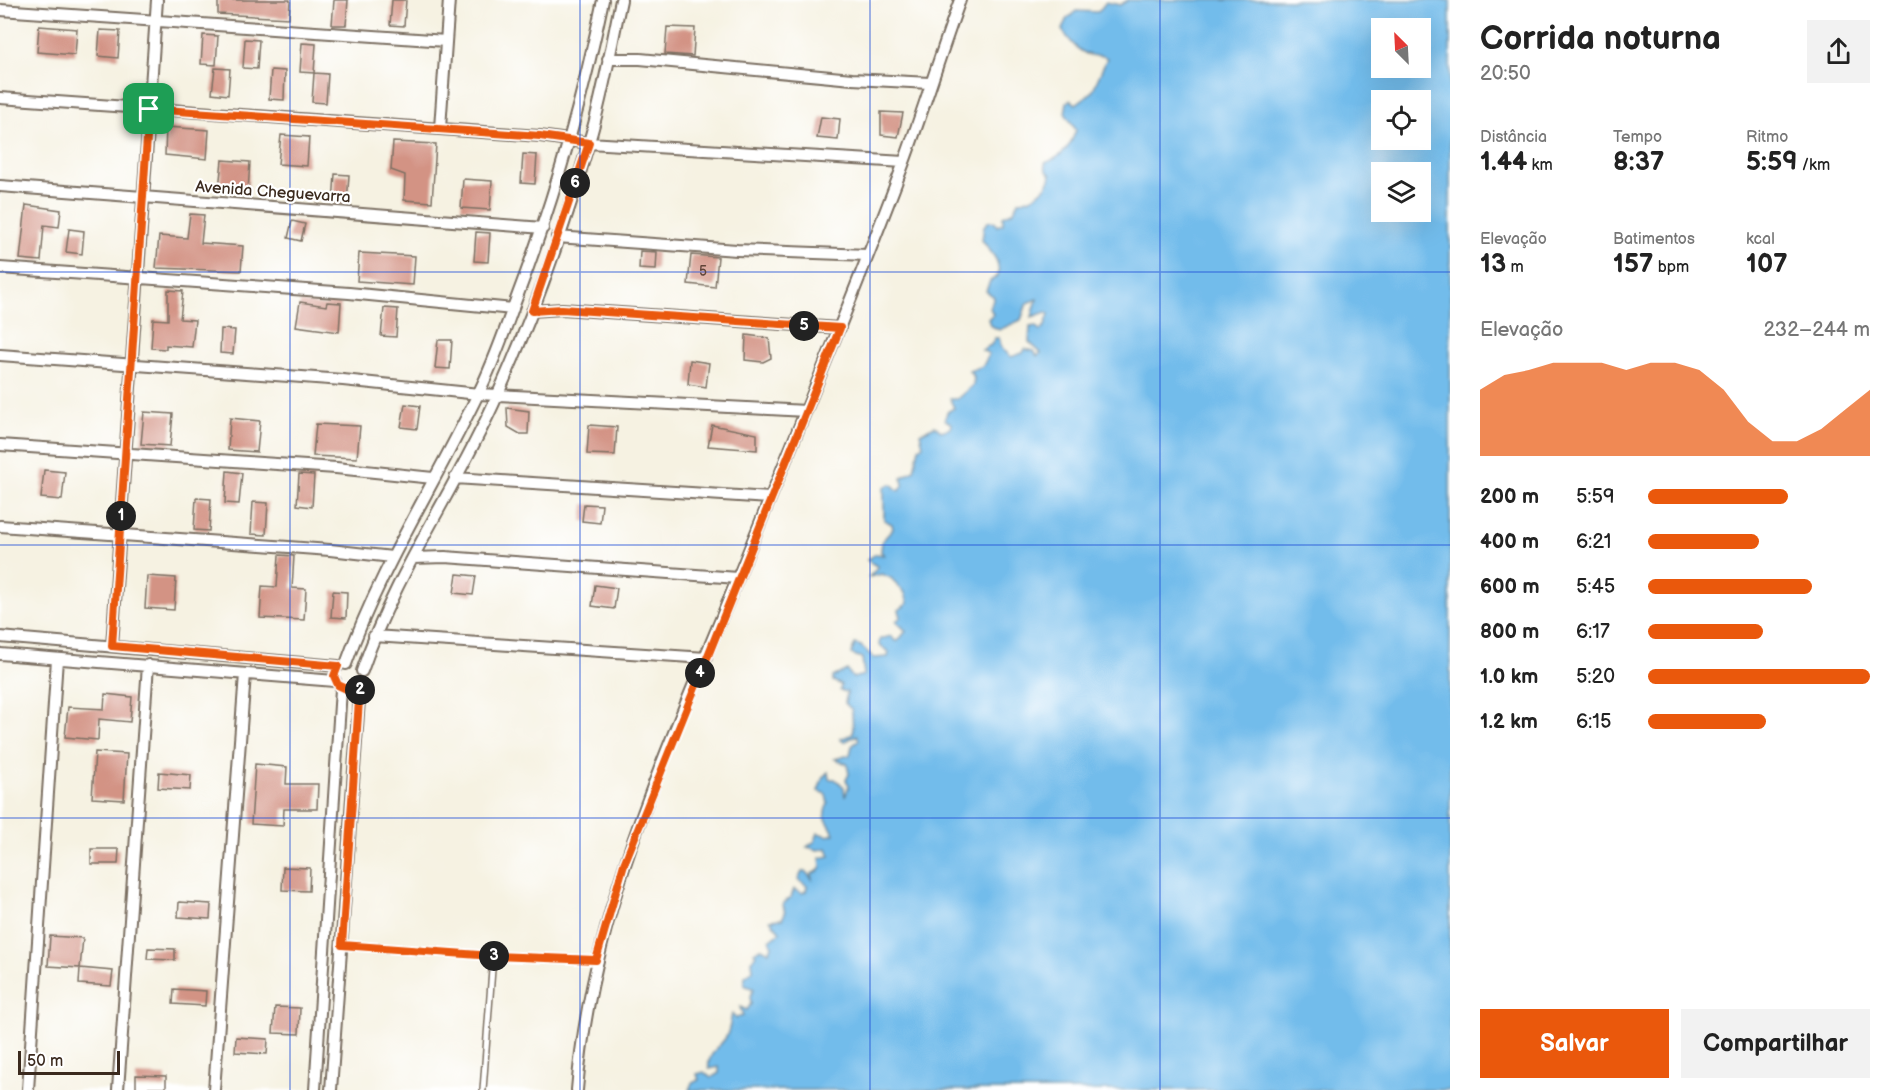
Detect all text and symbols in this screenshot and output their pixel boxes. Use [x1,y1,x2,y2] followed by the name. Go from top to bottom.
[1371,18,1431,78] north arrow
[1371,18,1431,222] map controls
[1480,19,1721,59] text: Corrida noturna
[1807,20,1870,83] button: share
[1480,62,1531,86] text: 20:50
[123,83,174,134] pin
[1371,90,1431,150] button: locate
[132,92,165,125] icon: arrive
[1480,128,1547,147] text: Distância
[1613,128,1662,147] text: Tempo
[1746,128,1788,147] text: Ritmo
[1480,147,1527,178] text: 1.44
[1613,147,1664,178] text: 8:37
[1746,147,1797,178] text: 5:59
[1527,156,1553,175] text: km
[1797,156,1830,175] text: /km
[1371,162,1431,222] button: layers
[560,168,590,198] pin: 6
[570,173,580,192] text: 6
[195,178,351,207] street label: Avenida Cheguevarra
[1480,230,1547,249] text: Elevação
[1613,230,1695,249] text: Batimentos
[1746,230,1775,249] text: kcal
[1480,249,1506,280] text: 13
[1613,249,1653,280] text: 157
[1746,249,1788,280] text: 107
[1506,258,1524,277] text: m
[1653,258,1689,277] text: bpm
[699,263,707,280] house number: 5
[789,311,819,341] pin: 5
[799,316,809,335] text: 5
[1480,318,1563,342] text: Elevação
[1763,318,1870,342] text: 232–244 m
[1480,485,1539,509] text: 200 m
[1576,485,1615,509] text: 5:59
[106,501,136,531] pin: 1
[118,506,124,525] text: 1
[1480,530,1539,554] text: 400 m
[1576,530,1612,554] text: 6:21
[1480,575,1540,599] text: 600 m
[1576,575,1615,599] text: 5:45
[1480,620,1539,644] text: 800 m
[1576,620,1610,644] text: 6:17
[685,658,715,688] pin: 4
[695,663,705,682] text: 4
[1480,665,1538,689] text: 1.0 km
[1576,665,1615,689] text: 5:20
[345,675,375,705] pin: 2
[355,680,365,699] text: 2
[1480,710,1538,734] text: 1.2 km
[1576,710,1611,734] text: 6:15
[479,941,509,971] pin: 3
[489,946,499,965] text: 3
[1480,1009,1669,1078] button: Salvar
[1681,1009,1870,1078] button: Compartilhar
[18,1048,120,1076] scale bar
[27,1052,63,1071] text: 50 m

